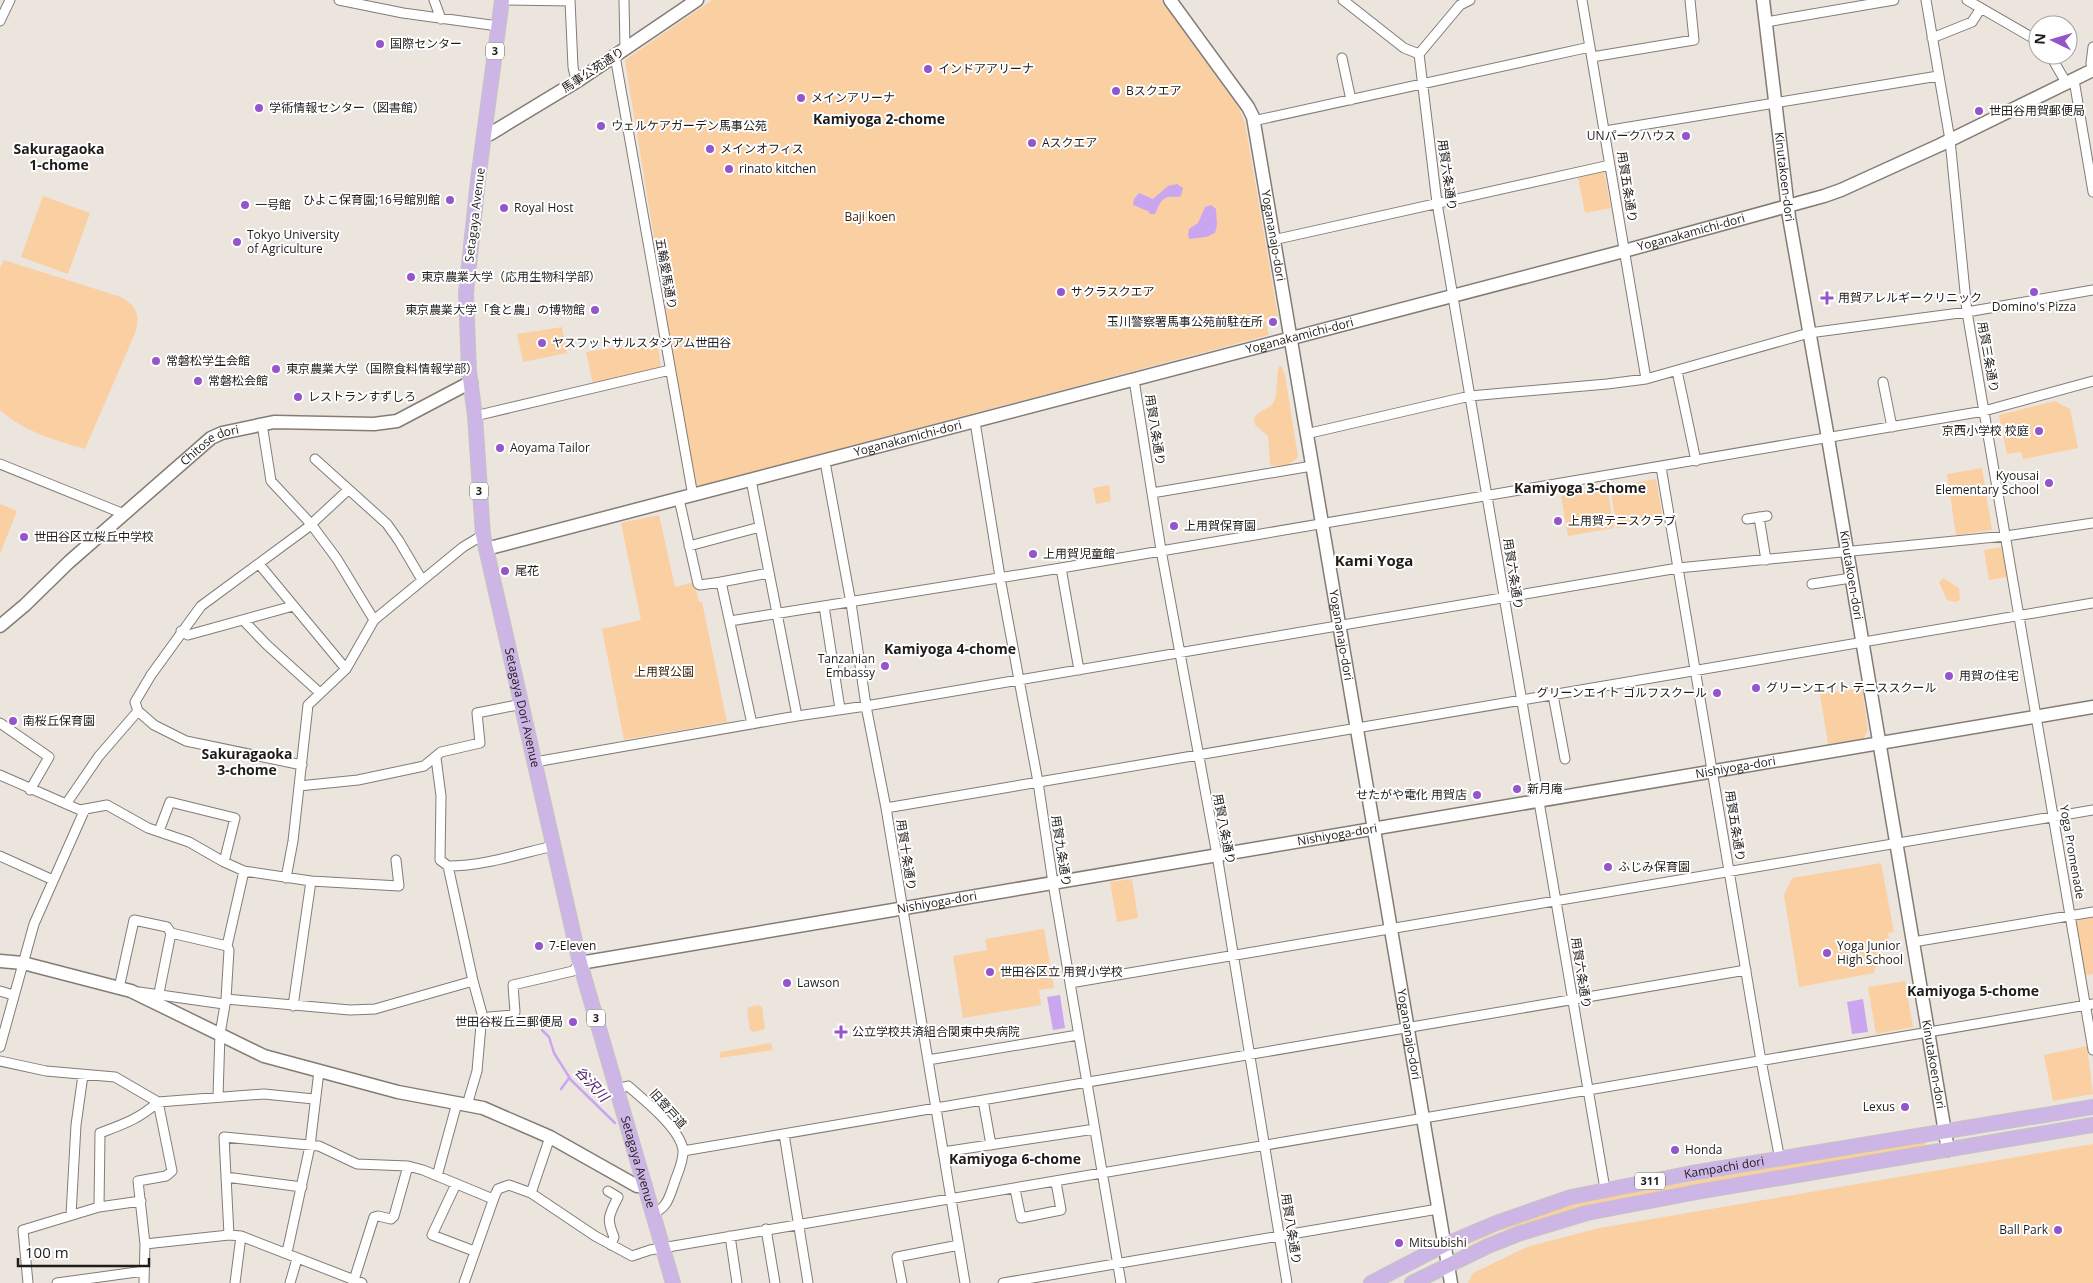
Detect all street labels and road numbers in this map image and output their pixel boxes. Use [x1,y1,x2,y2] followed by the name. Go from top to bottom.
[486,42,504,59] road number: 3
[558,43,628,96] street label: 馬事公苑通り
[1771,131,1799,223] street label: Kinutakoen-dori
[1434,138,1461,212] street label: 用賀六条通り
[1613,150,1642,224] street label: 用賀五条通り
[460,166,489,263] street label: Setagaya Avenue
[1258,189,1290,282] street label: Yogananajo-dori
[1635,209,1747,255] street label: Yoganakamichi-dori
[652,237,681,311] street label: 五輪愛馬通り
[1244,313,1355,358] street label: Yoganakamichi-dori
[1974,320,2003,394] street label: 用賀三条通り
[1141,393,1170,467] street label: 用賀八条通り
[852,416,963,460] street label: Yoganakamichi-dori
[176,421,240,469] street label: Chitose dori
[470,482,488,500] road number: 3
[1836,529,1867,621] street label: Kinutakoen-dori
[1499,537,1528,611] street label: 用賀六条通り
[1325,588,1358,682] street label: Yogananajo-dori
[501,646,544,769] street label: Setagaya Dori Avenue
[1694,752,1777,782] street label: Nishiyoga-dori
[1721,789,1750,863] street label: 用賀五条通り
[1209,792,1240,866] street label: 用賀八条通り
[2056,803,2089,901] street label: Yoga Promenade
[1047,814,1076,888] street label: 用賀九条通り
[892,818,921,892] street label: 用賀十条通り
[1296,819,1378,850] street label: Nishiyoga-dori
[896,887,978,917] street label: Nishiyoga-dori
[1567,936,1596,1010] street label: 用賀六条通り
[1393,988,1425,1081] street label: Yogananajo-dori
[587,1010,605,1026] road number: 3
[1918,1018,1950,1110] street label: Kinutakoen-dori
[646,1085,691,1132] street label: 旧登戸道
[617,1114,660,1210] street label: Setagaya Avenue
[1682,1152,1765,1182] street label: Kampachi dori
[1635,1172,1665,1190] road number: 311
[1277,1192,1306,1266] street label: 用賀八条通り

